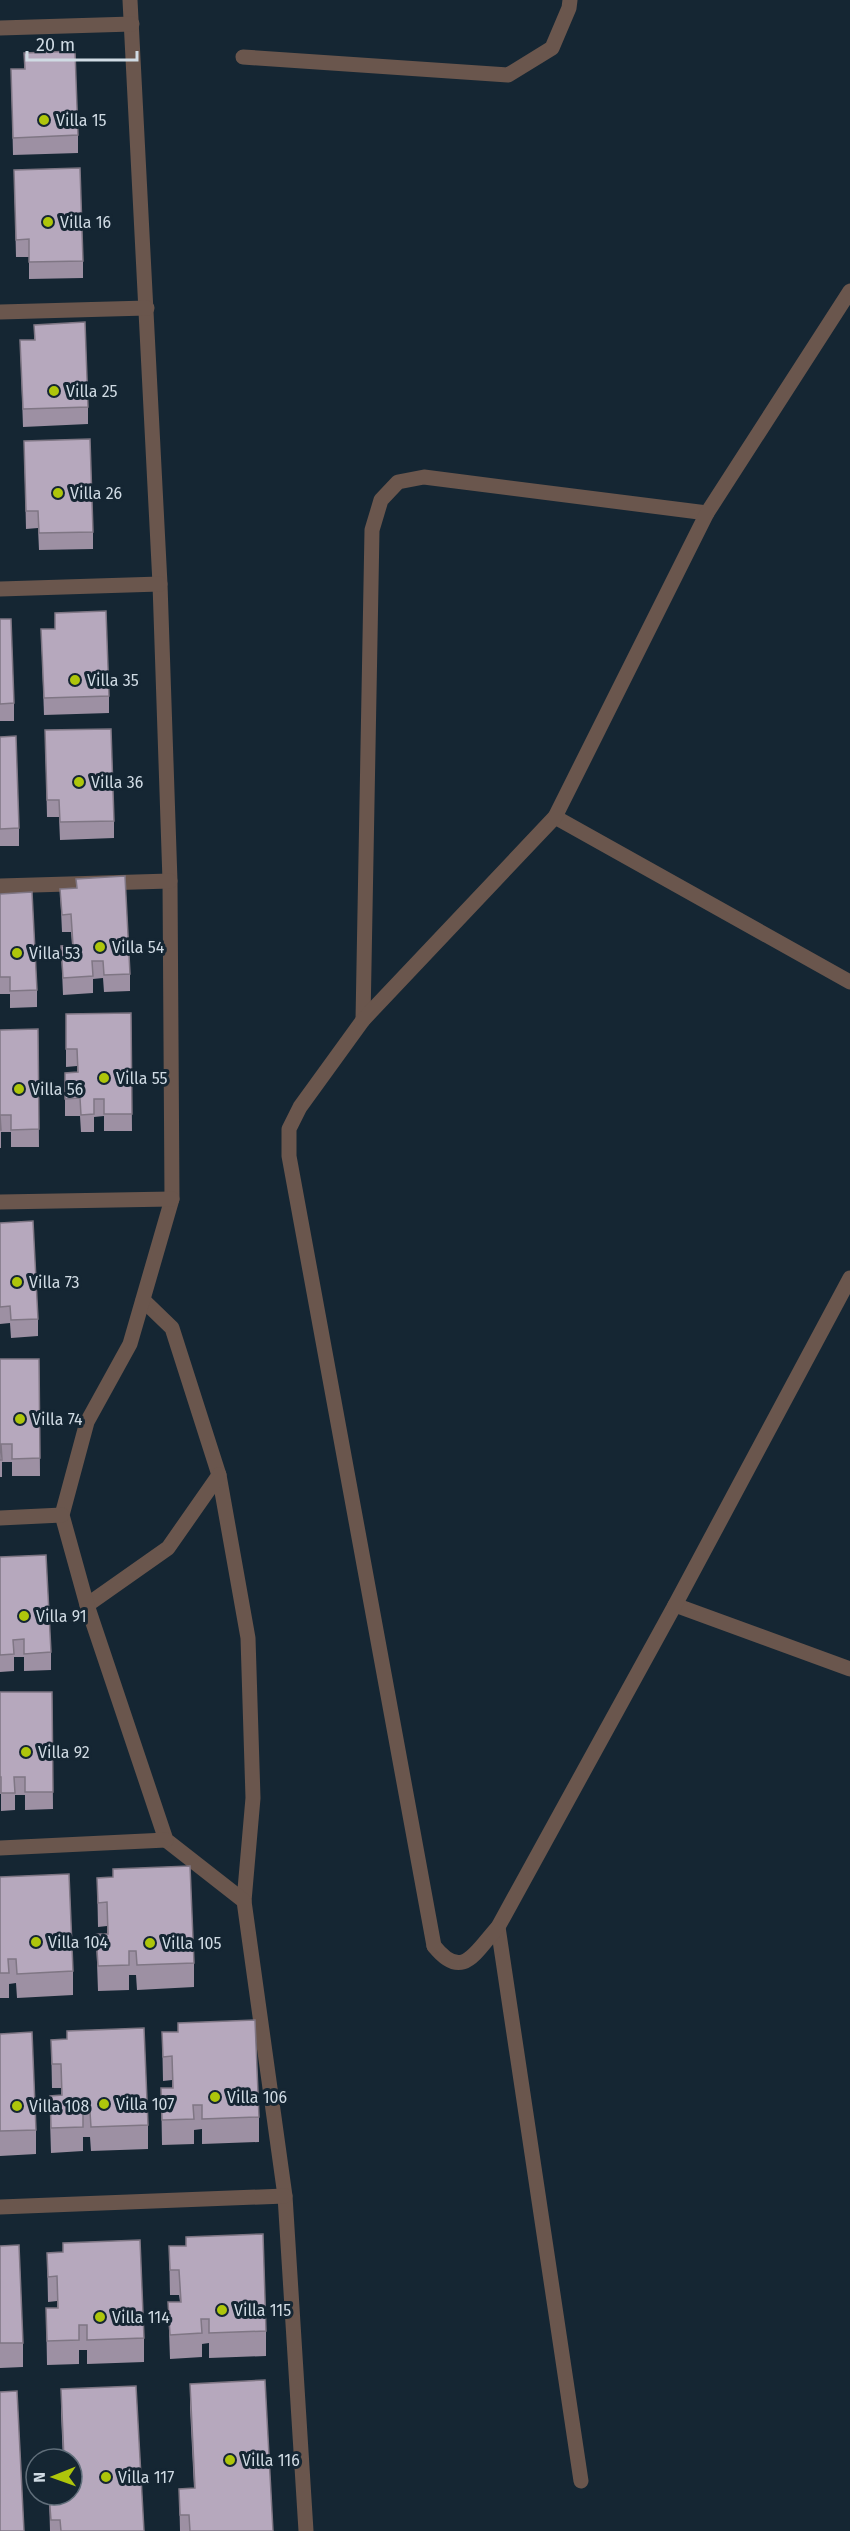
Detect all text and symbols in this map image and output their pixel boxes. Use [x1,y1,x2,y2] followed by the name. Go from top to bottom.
[27,24,136,62] scale bar
[36,34,75,56] text: 20 m
[56,111,107,130] place label: Villa 15
[37,113,51,127] marker: Villa 15
[60,213,111,232] place label: Villa 16
[41,215,55,229] marker: Villa 16
[66,382,118,401] place label: Villa 25
[47,384,61,398] marker: Villa 25
[70,484,122,503] place label: Villa 26
[51,486,65,500] marker: Villa 26
[87,671,139,690] place label: Villa 35
[68,673,82,687] marker: Villa 35
[91,773,143,792] place label: Villa 36
[72,775,86,789] marker: Villa 36
[112,938,165,957] place label: Villa 54
[93,940,107,954] marker: Villa 54
[29,944,81,963] place label: Villa 53
[10,946,24,960] marker: Villa 53
[116,1069,168,1088] place label: Villa 55
[97,1071,111,1085] marker: Villa 55
[31,1080,83,1099] place label: Villa 56
[12,1082,26,1096] marker: Villa 56
[29,1273,80,1292] place label: Villa 73
[10,1275,24,1289] marker: Villa 73
[32,1410,83,1429] place label: Villa 74
[13,1412,27,1426] marker: Villa 74
[36,1607,87,1626] place label: Villa 91
[17,1609,31,1623] marker: Villa 91
[38,1743,90,1762] place label: Villa 92
[19,1745,33,1759] marker: Villa 92
[48,1933,109,1952] place label: Villa 104
[162,1934,222,1953] place label: Villa 105
[29,1935,43,1949] marker: Villa 104
[143,1936,157,1950] marker: Villa 105
[227,2088,287,2107] place label: Villa 106
[208,2090,222,2104] marker: Villa 106
[116,2095,174,2114] place label: Villa 107
[29,2097,90,2116] place label: Villa 108
[97,2097,111,2111] marker: Villa 107
[10,2099,24,2113] marker: Villa 108
[234,2301,291,2320] place label: Villa 115
[215,2303,229,2317] marker: Villa 115
[112,2308,170,2327] place label: Villa 114
[93,2310,107,2324] marker: Villa 114
[24,2447,84,2507] north arrow
[242,2451,300,2470] place label: Villa 116
[223,2453,237,2467] marker: Villa 116
[118,2468,174,2487] place label: Villa 117
[99,2470,113,2484] marker: Villa 117
[30,2472,49,2483] text: N

